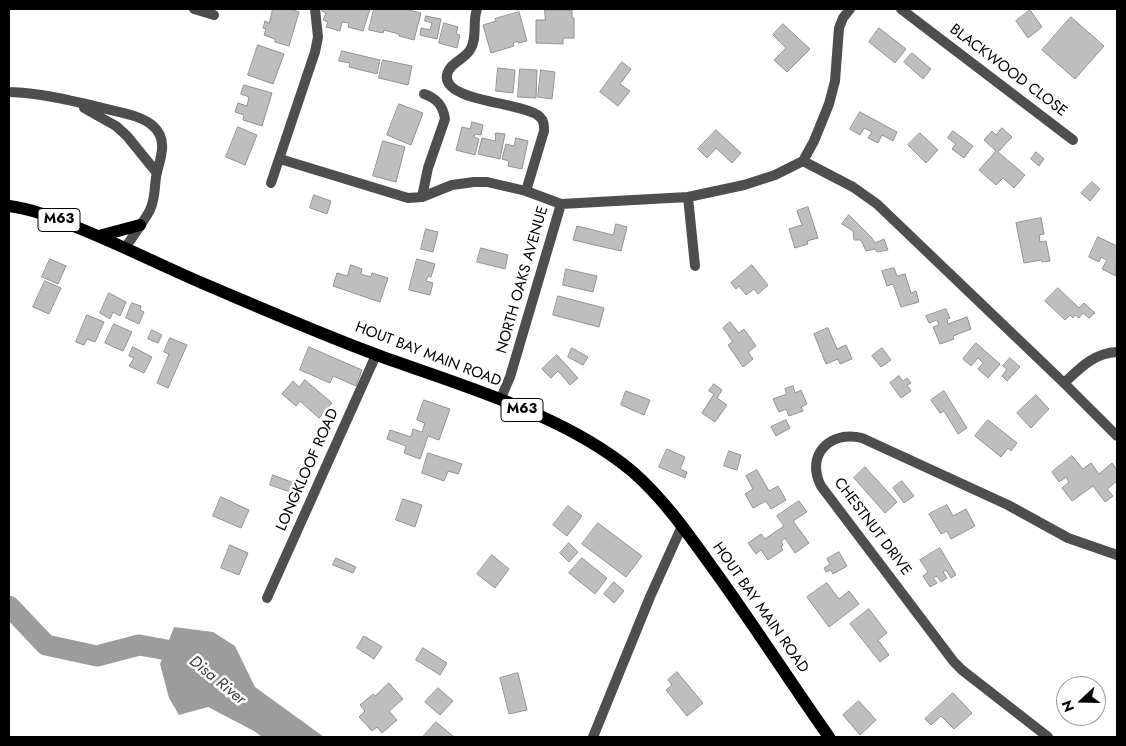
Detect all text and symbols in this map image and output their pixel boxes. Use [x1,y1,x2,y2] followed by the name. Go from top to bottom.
[946,21,1070,121] street label: BLACKWOOD CLOSE
[493,204,553,356] street label: NORTH OAKS AVENUE
[38,208,80,232] road number: M63
[352,319,504,391] street label: HOUT BAY MAIN ROAD
[501,398,543,422] road number: M63
[273,406,343,534] street label: LONGKLOOF ROAD
[829,475,915,579] street label: CHESTNUT DRIVE
[708,539,812,677] street label: HOUT BAY MAIN ROAD
[185,652,249,710] water label: Disa River
[1056,676,1106,726] north arrow
[1057,697,1079,715] text: N

